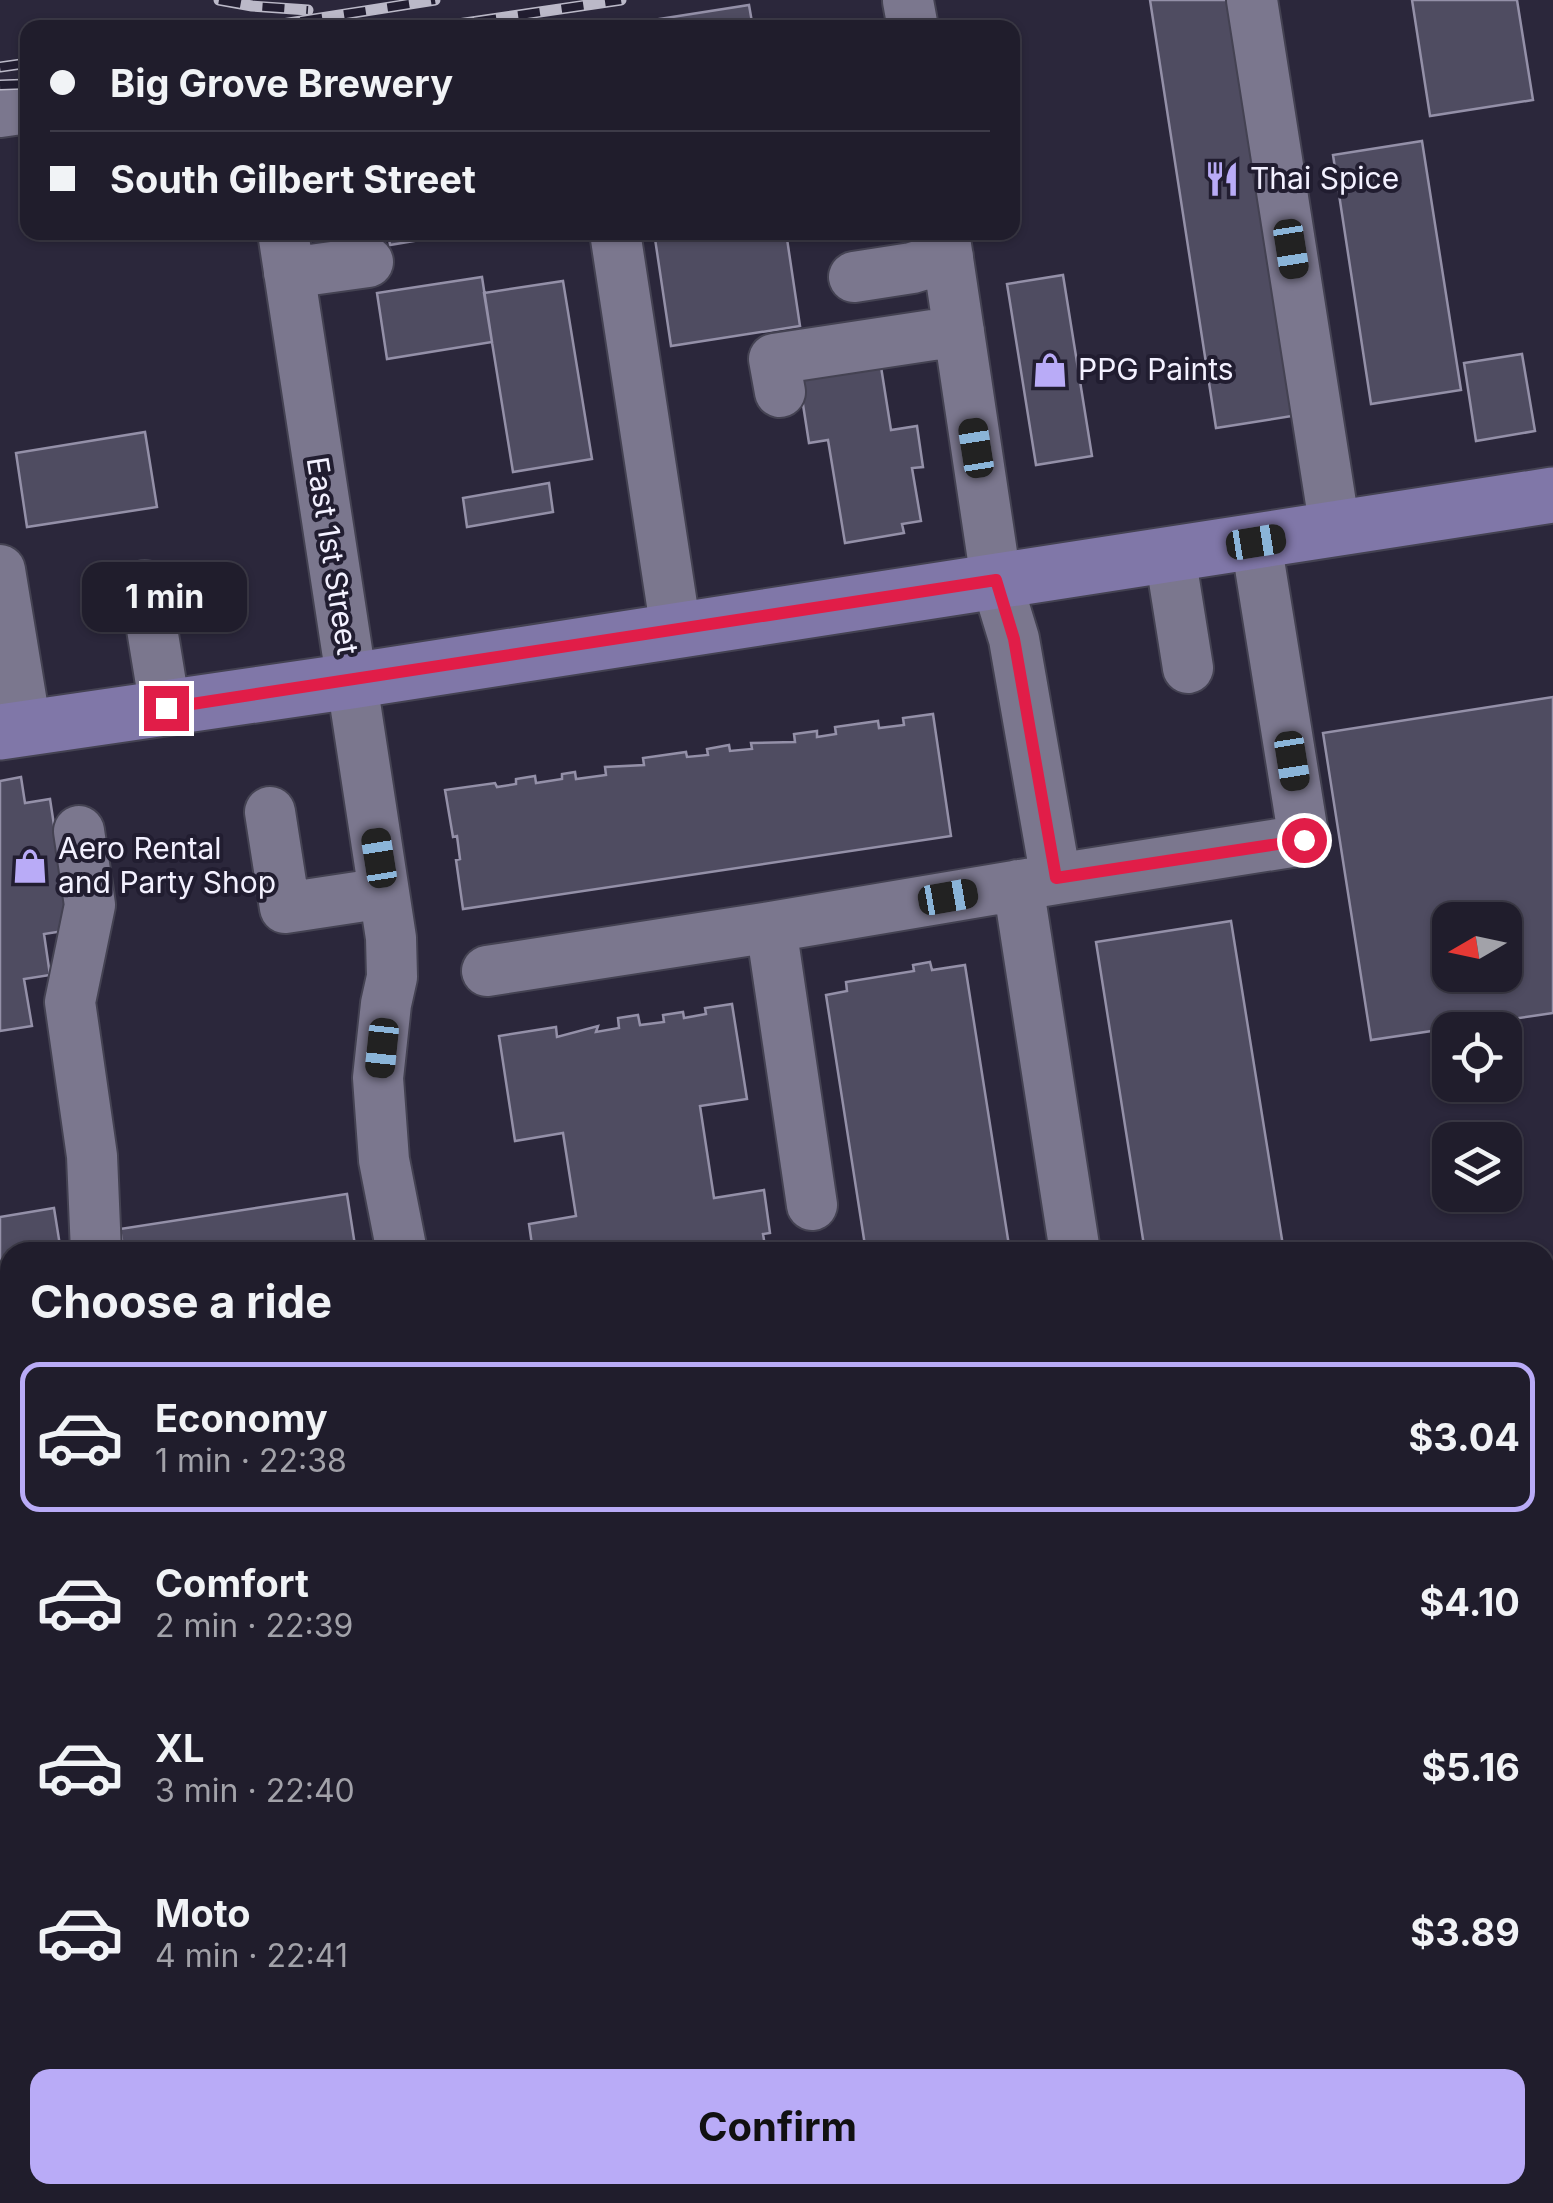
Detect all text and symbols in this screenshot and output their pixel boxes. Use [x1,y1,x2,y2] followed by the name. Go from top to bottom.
[110,60,453,106] text: Big Grove Brewery
[110,156,476,202] text: South Gilbert Street
[1203,160,1241,198] restaurant icon: Thai Spice
[1250,160,1399,196] place label: Thai Spice
[1271,217,1311,281] car
[1031,351,1069,389] shop icon: PPG Paints
[1078,351,1234,387] place label: PPG Paints
[956,416,996,480] car
[300,454,366,658] street label: East 1st Street
[1224,522,1288,562] car
[84,563,248,633] callout: 1 min
[125,577,204,616] text: 1 min
[144,686,189,731] route end
[1272,729,1312,793] car
[1282,818,1327,863] route start
[359,826,399,890] car
[58,830,276,900] place label: Aero Rental and Party Shop
[11,847,49,885] shop icon: Aero Rental and Party Shop
[916,877,980,917] car
[1432,902,1522,992] north arrow
[1432,902,1522,1212] map controls
[1432,1012,1522,1102] button: locate
[364,1017,400,1079] car
[1432,1122,1522,1212] button: layers
[30,1274,332,1329] text: Choose a ride
[35,1392,125,1482] icon: car
[155,1395,328,1441] text: Economy
[1408,1414,1520,1460] text: $3.04
[155,1441,347,1480] text: 1 min · 22:38
[35,1557,125,1647] icon: car
[155,1560,309,1606] text: Comfort
[1419,1579,1520,1625] text: $4.10
[155,1606,353,1645] text: 2 min · 22:39
[35,1722,125,1812] icon: car
[155,1725,205,1771] text: XL
[1421,1744,1520,1790] text: $5.16
[155,1771,355,1810] text: 3 min · 22:40
[35,1887,125,1977] icon: car
[155,1890,251,1936] text: Moto
[1410,1909,1520,1955] text: $3.89
[155,1936,348,1975] text: 4 min · 22:41
[30,2069,1525,2184] button: Confirm

